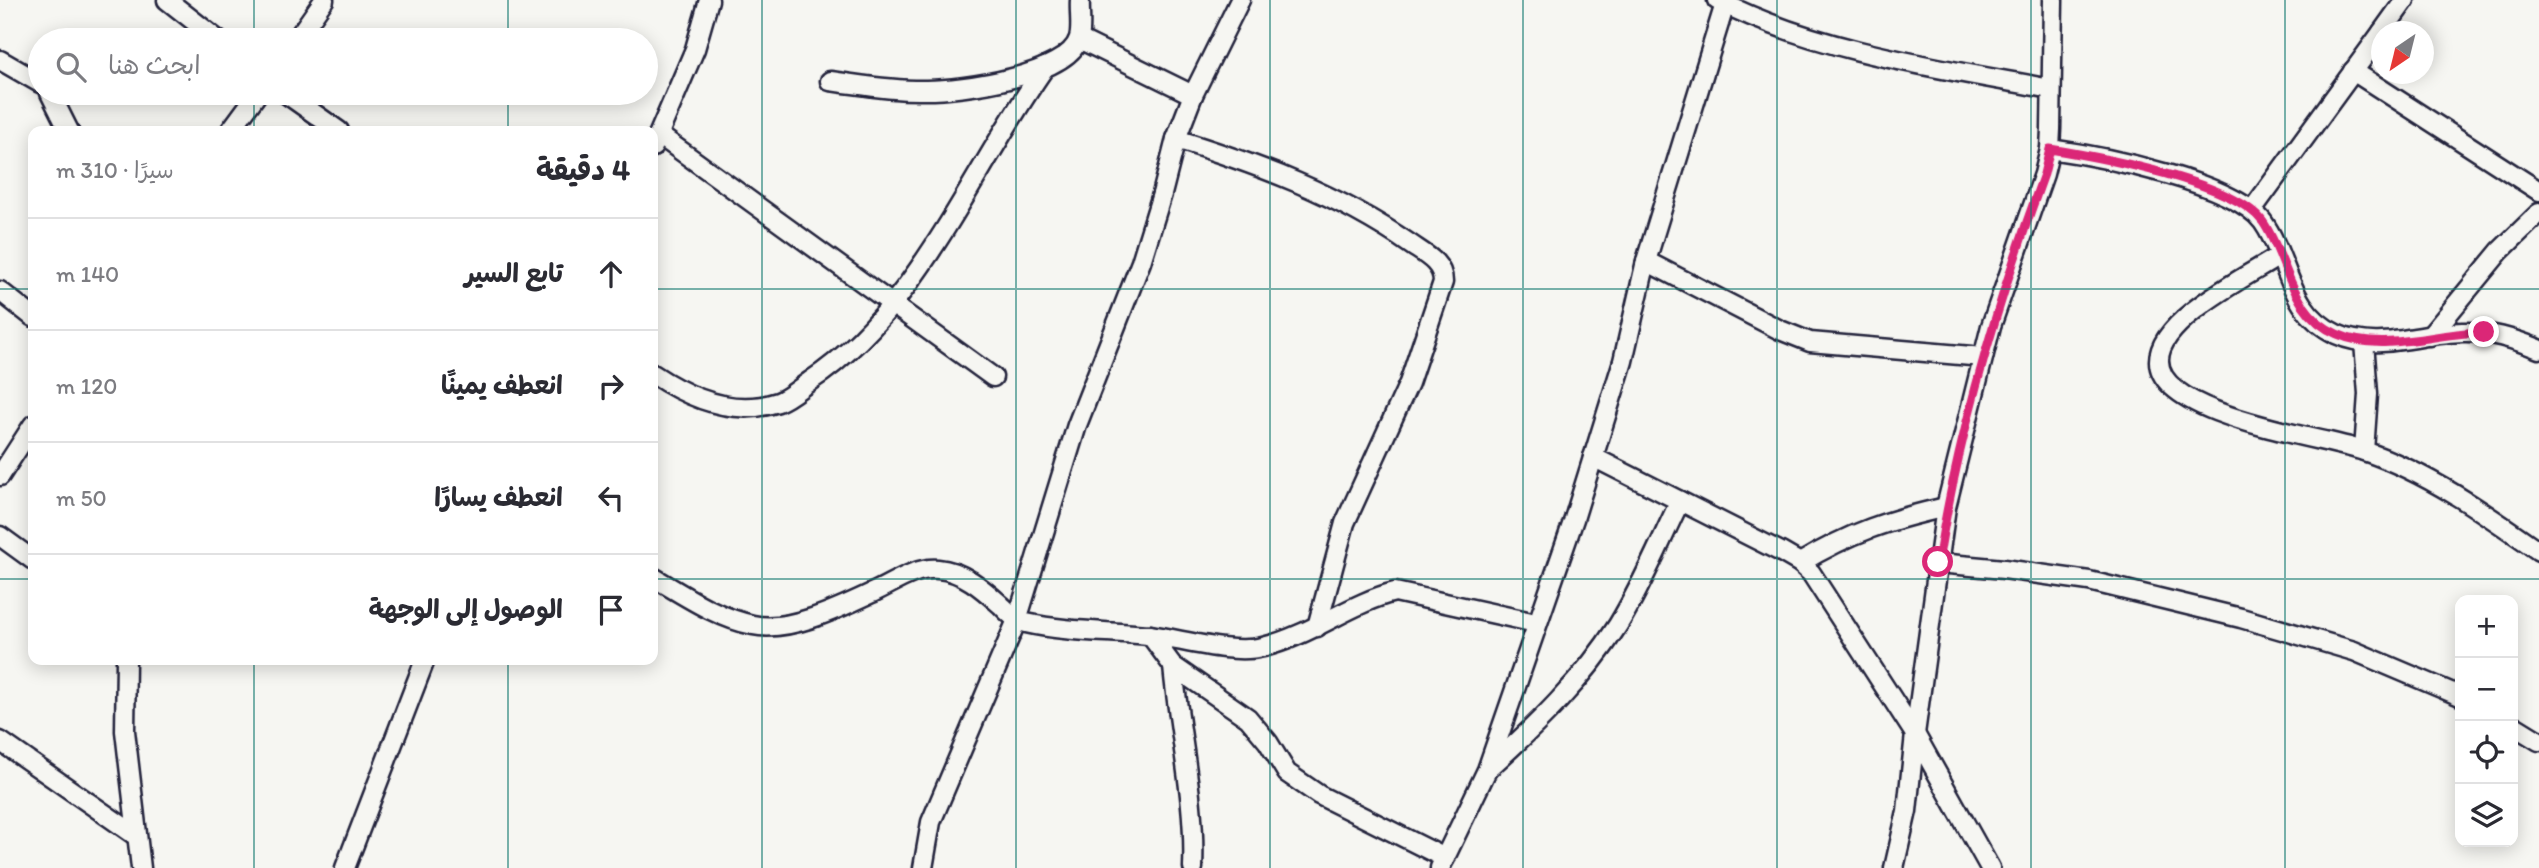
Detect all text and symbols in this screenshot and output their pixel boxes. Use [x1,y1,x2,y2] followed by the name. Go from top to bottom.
[2371,21,2434,84] north arrow
[28,28,658,105] search box
[52,48,90,86] icon: search
[108,49,201,81] text: ابحث هنا
[536,151,630,188] text: 4 دقيقة
[56,156,174,184] text: سيرًا · 310 m
[592,255,630,293] icon: ahead
[465,257,563,289] text: تابع السير
[56,260,119,288] text: 140 m
[2468,316,2499,347] route end
[592,367,630,405] icon: right
[441,369,563,401] text: انعطف يمينًا
[56,372,117,400] text: 120 m
[592,479,630,517] icon: left
[434,481,563,513] text: انعطف يسارًا
[56,484,107,512] text: 50 m
[1922,546,1953,577] route start
[592,591,630,629] icon: arrive
[369,593,563,625] text: الوصول إلى الوجهة
[2455,595,2518,847] map controls
[2455,595,2518,658] button: +
[2455,658,2518,721] button: −
[2455,721,2518,784] button: locate
[2455,784,2518,847] button: layers

